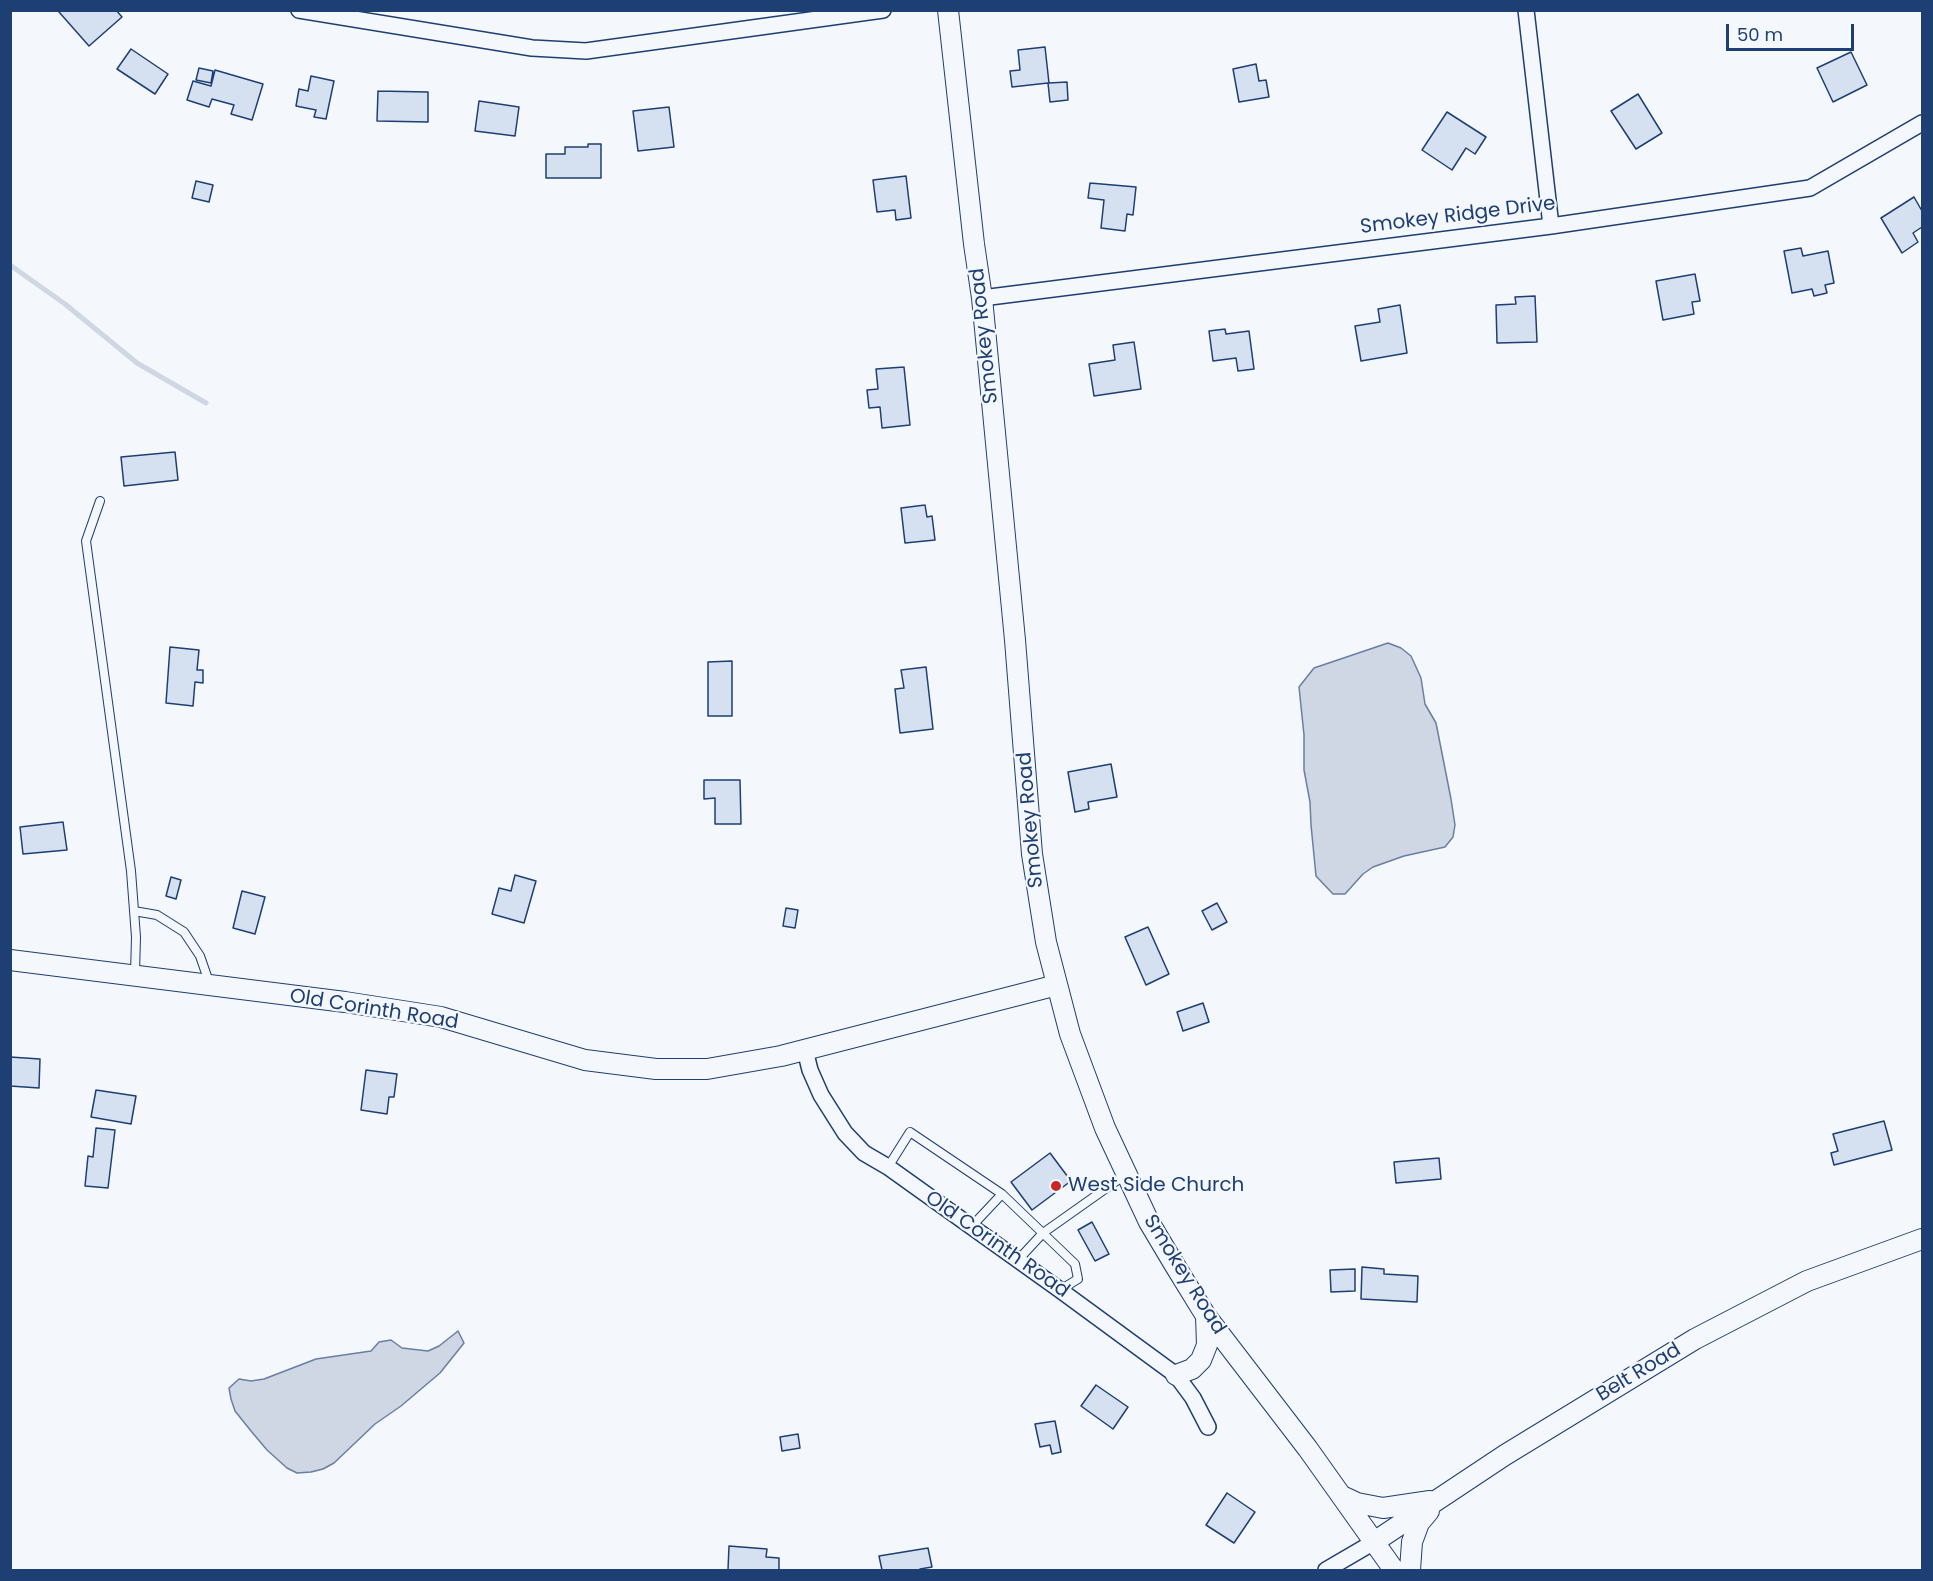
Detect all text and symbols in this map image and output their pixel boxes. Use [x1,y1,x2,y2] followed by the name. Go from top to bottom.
[1729,12,1856,50] scale bar
[1737,22,1783,47] text: 50 m
[1359,192,1557,240] street label: Smokey Ridge Drive
[966,267,1004,405] street label: Smokey Road
[1013,751,1049,889] street label: Smokey Road
[288,985,460,1035] street label: Old Corinth Road
[1068,1174,1244,1198] place label: West Side Church
[1049,1179,1063,1193] marker: West Side Church
[920,1186,1074,1304] street label: Old Corinth Road
[1138,1211,1230,1339] street label: Smokey Road
[1592,1338,1686,1408] street label: Belt Road

